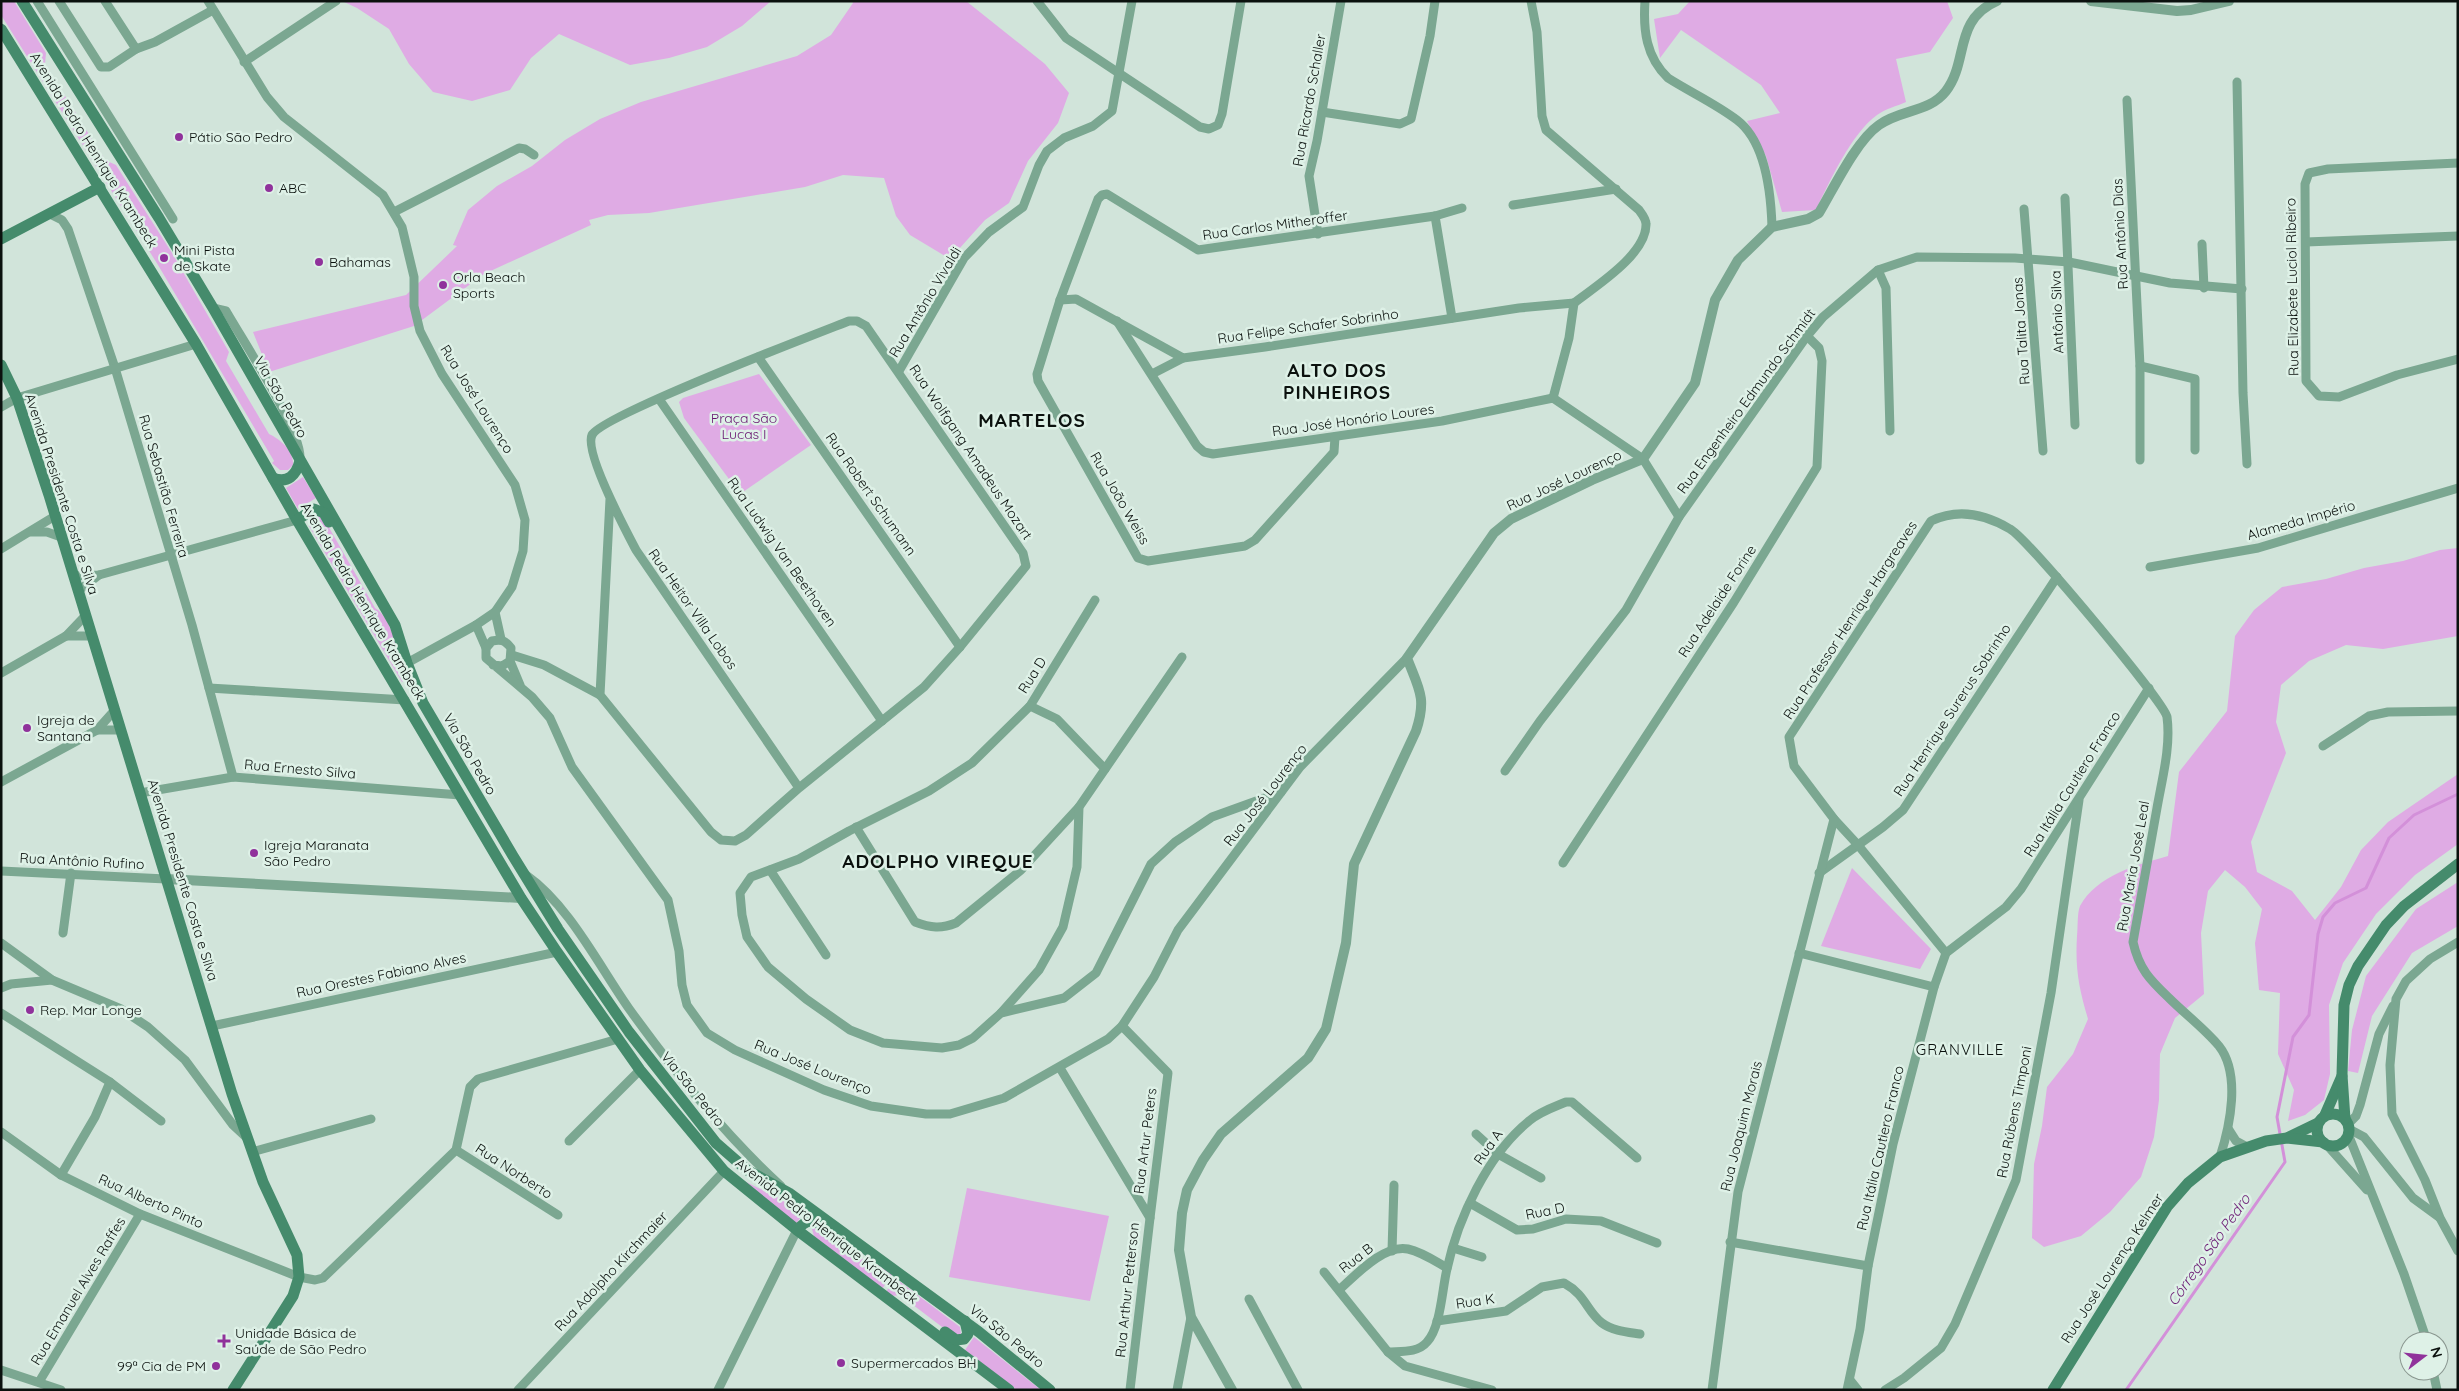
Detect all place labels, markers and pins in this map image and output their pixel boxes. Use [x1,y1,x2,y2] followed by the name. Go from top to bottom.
[189,128,293,146] place label: Pátio São Pedro
[173,131,185,143] marker: Pátio São Pedro
[279,179,306,197] place label: ABC
[263,182,275,194] marker: ABC
[174,241,235,275] place label: Mini Pista de Skate
[158,252,170,264] marker: Mini Pista de Skate
[329,253,391,271] place label: Bahamas
[313,256,325,268] marker: Bahamas
[453,268,525,302] place label: Orla Beach Sports
[437,279,449,291] marker: Orla Beach Sports
[37,711,95,745] place label: Igreja de Santana
[21,722,33,734] marker: Igreja de Santana
[264,836,369,870] place label: Igreja Maranata São Pedro
[248,847,260,859] marker: Igreja Maranata São Pedro
[40,1001,142,1019] place label: Rep. Mar Longe
[24,1004,36,1016] marker: Rep. Mar Longe
[235,1324,366,1358] place label: Unidade Básica de Saúde de São Pedro
[217,1334,231,1348] marker: Unidade Básica de Saúde de São Pedro
[851,1354,977,1372] place label: Supermercados BH
[117,1357,206,1375] place label: 99ª Cia de PM
[835,1357,847,1369] marker: Supermercados BH
[210,1360,222,1372] marker: 99ª Cia de PM

